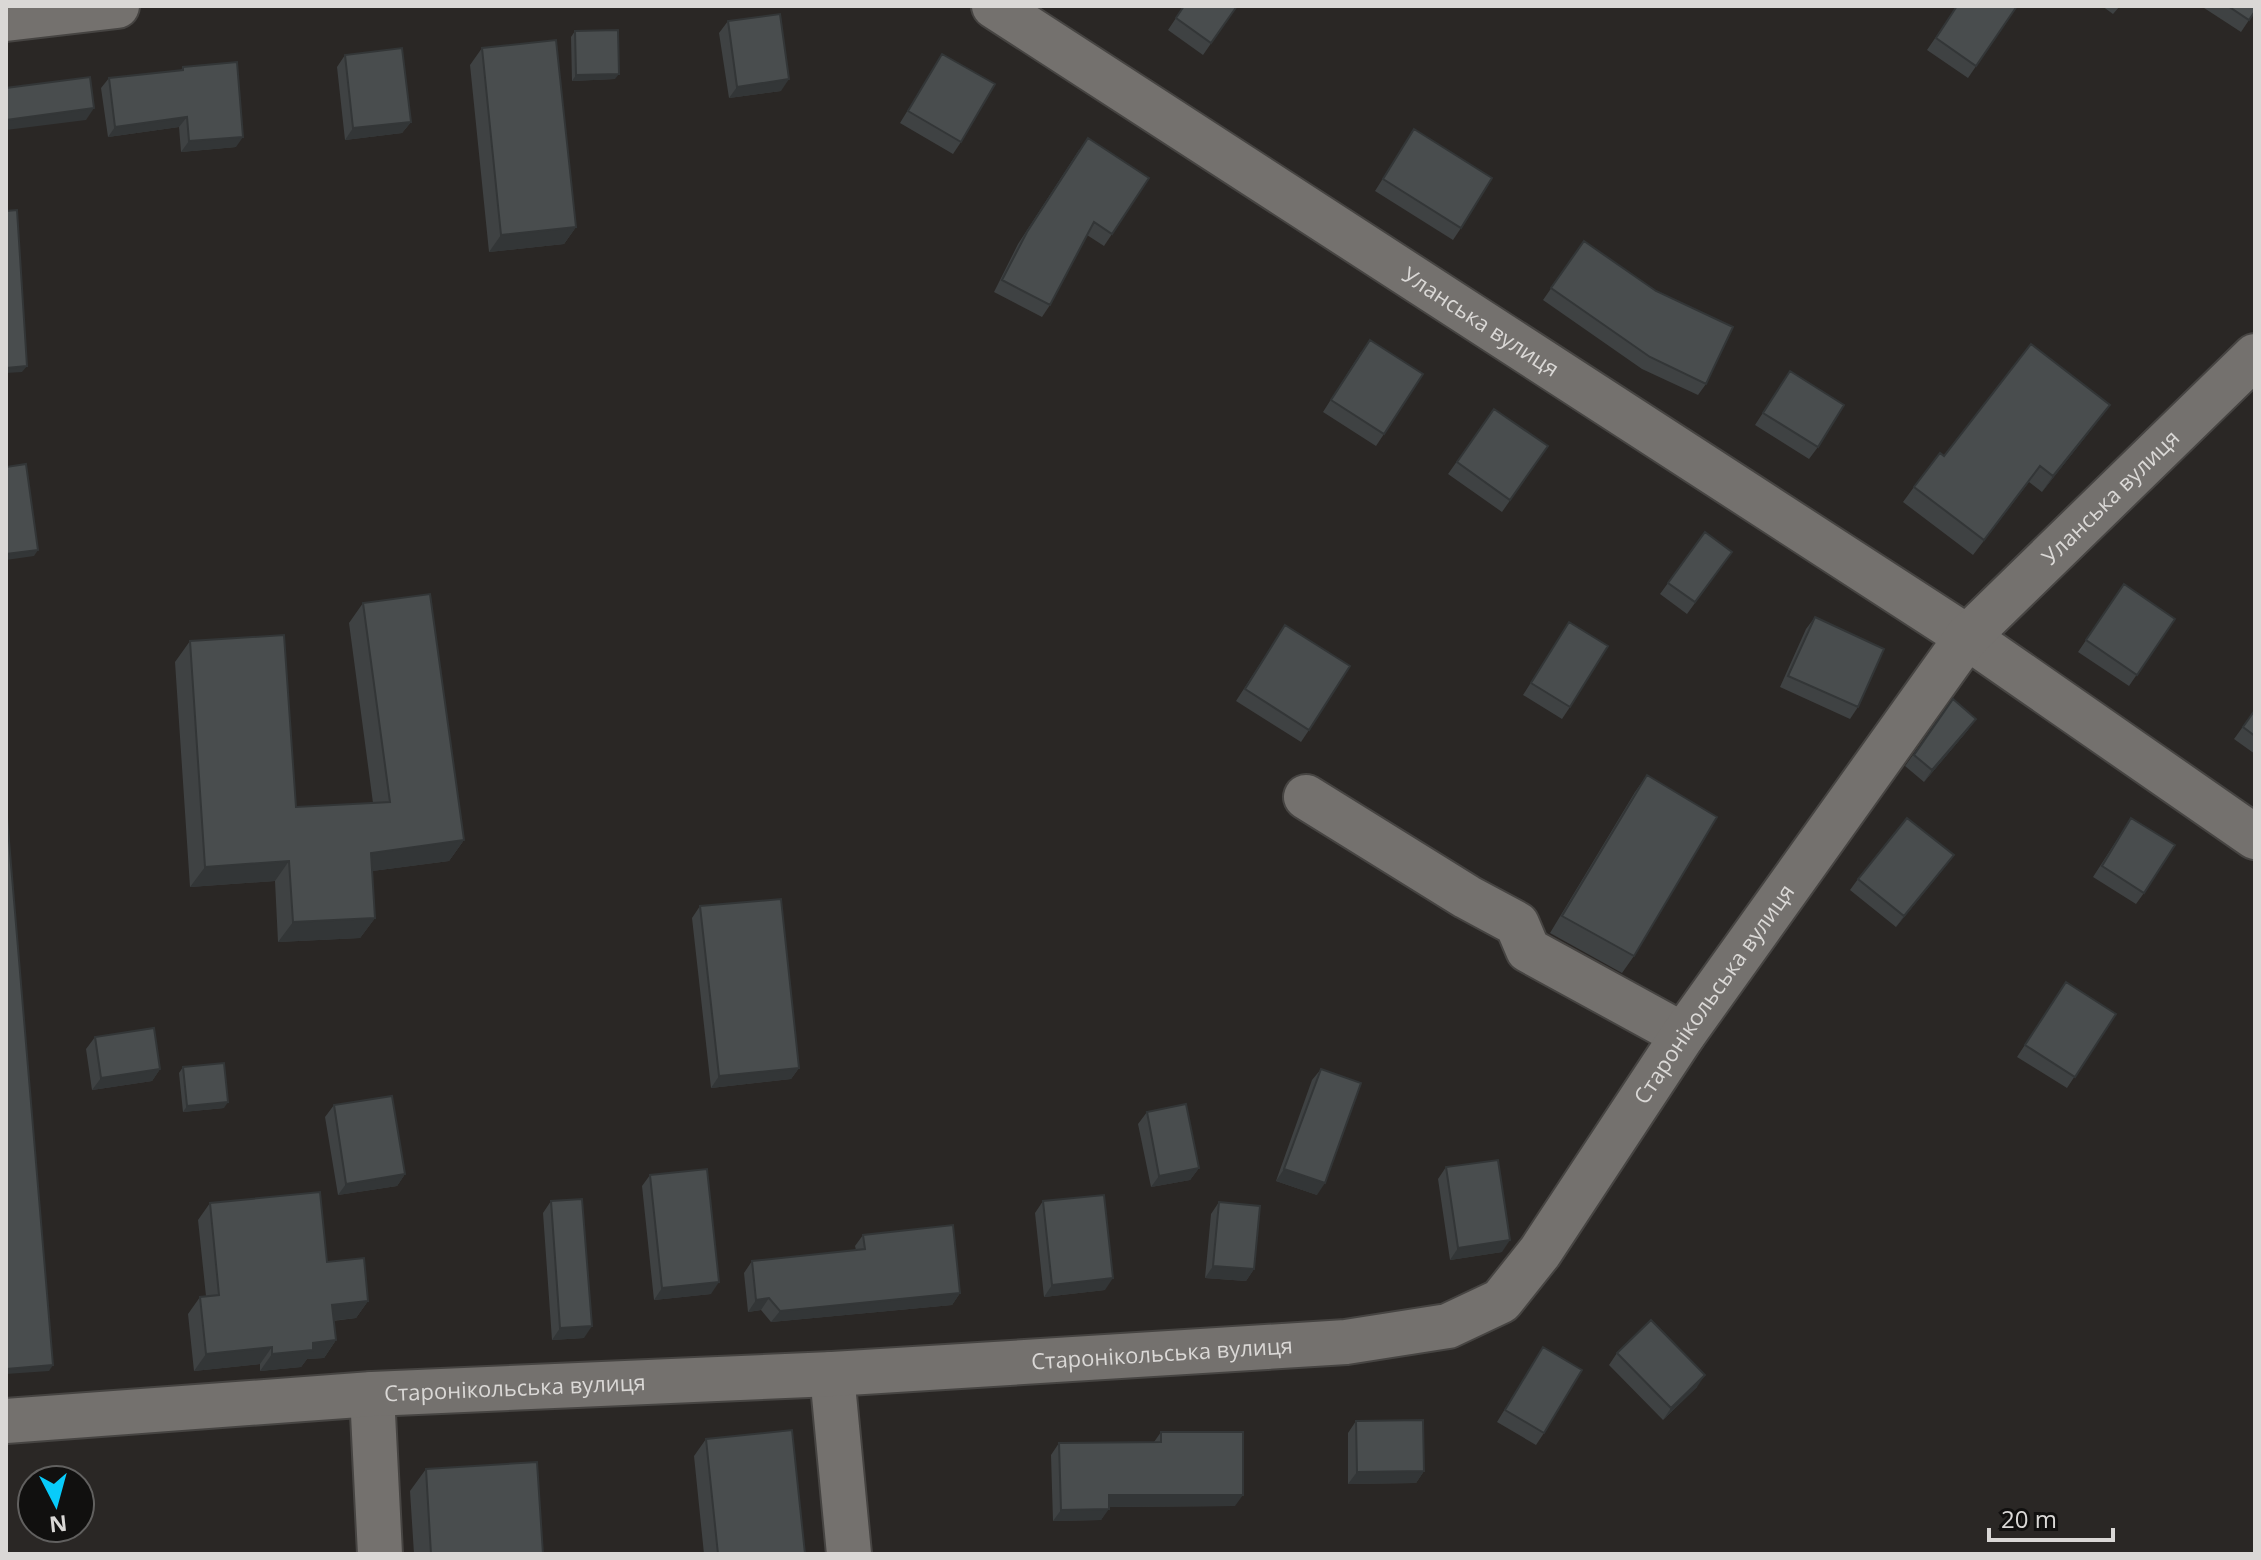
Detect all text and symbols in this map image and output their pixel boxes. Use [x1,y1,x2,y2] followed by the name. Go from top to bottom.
[1397,259,1565,383] street label: Уланська вулиця
[2034,422,2185,571] street label: Уланська вулиця
[1626,877,1800,1109] street label: Старонікольська вулиця
[1030,1329,1294,1376] street label: Старонікольська вулиця
[383,1366,646,1407] street label: Старонікольська вулиця
[16,1464,96,1544] north arrow
[1989,1492,2113,1542] scale bar
[2001,1502,2057,1535] text: 20 m
[48,1509,69,1541] text: N

